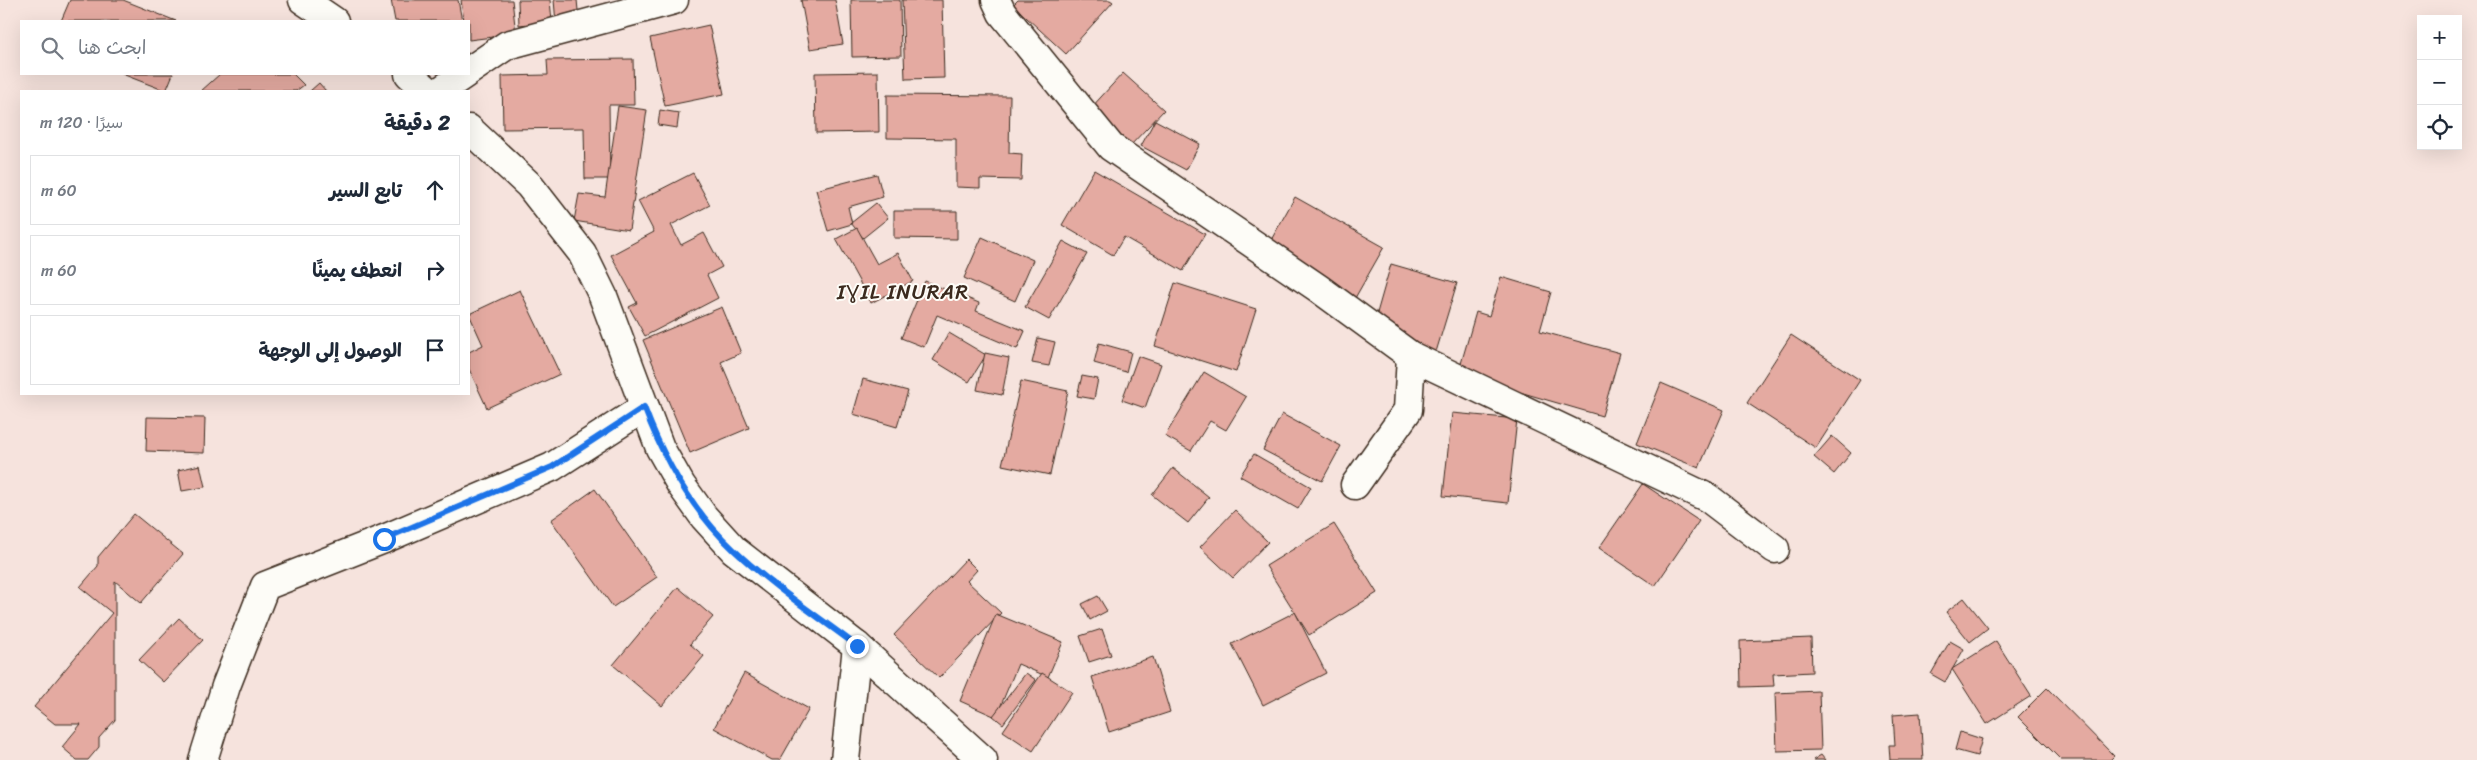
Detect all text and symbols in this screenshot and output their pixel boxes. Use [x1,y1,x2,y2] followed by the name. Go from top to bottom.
[2417,15,2462,150] map controls
[2417,15,2462,60] button: +
[20,20,470,75] search box
[78,31,146,64] text: ابحث هنا
[38,34,66,62] icon: search
[2417,60,2462,105] button: −
[384,104,450,142] text: 2 دقيقة
[2417,105,2462,150] button: locate
[40,108,123,137] text: سيرًا · 120 m
[329,174,402,207] text: تابع السير
[41,176,77,205] text: 60 m
[421,176,449,204] icon: ahead
[312,254,402,287] text: انعطف يمينًا
[41,256,77,285] text: 60 m
[421,256,449,284] icon: right
[836,273,969,311] district label: IƔIL INURAR
[259,334,402,367] text: الوصول إلى الوجهة
[421,336,449,364] icon: arrive
[373,528,396,551] route start
[846,635,869,658] route end

